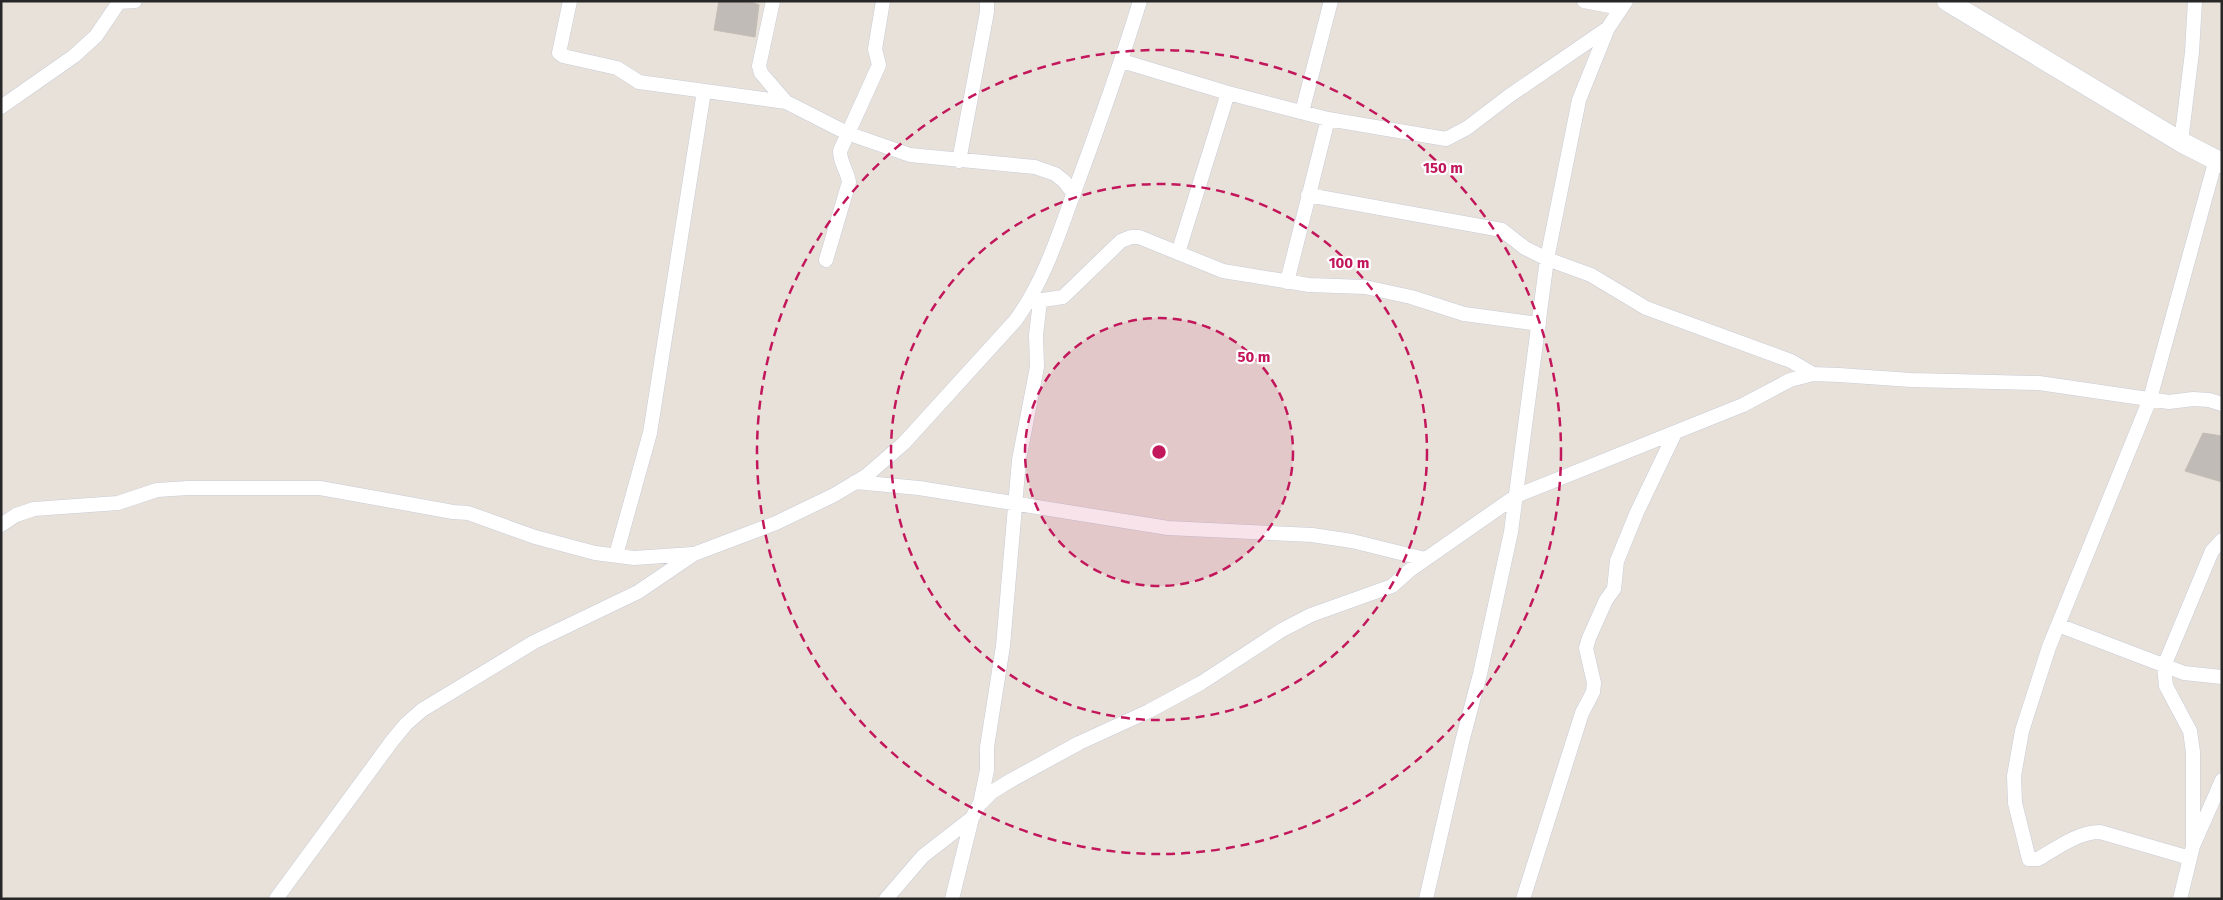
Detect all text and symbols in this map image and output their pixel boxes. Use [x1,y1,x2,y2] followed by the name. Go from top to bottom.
[1423,159,1463,177] text: 150 m
[1329,254,1369,272] text: 100 m
[1237,348,1271,366] text: 50 m
[1150,443,1168,461] centre of rings

